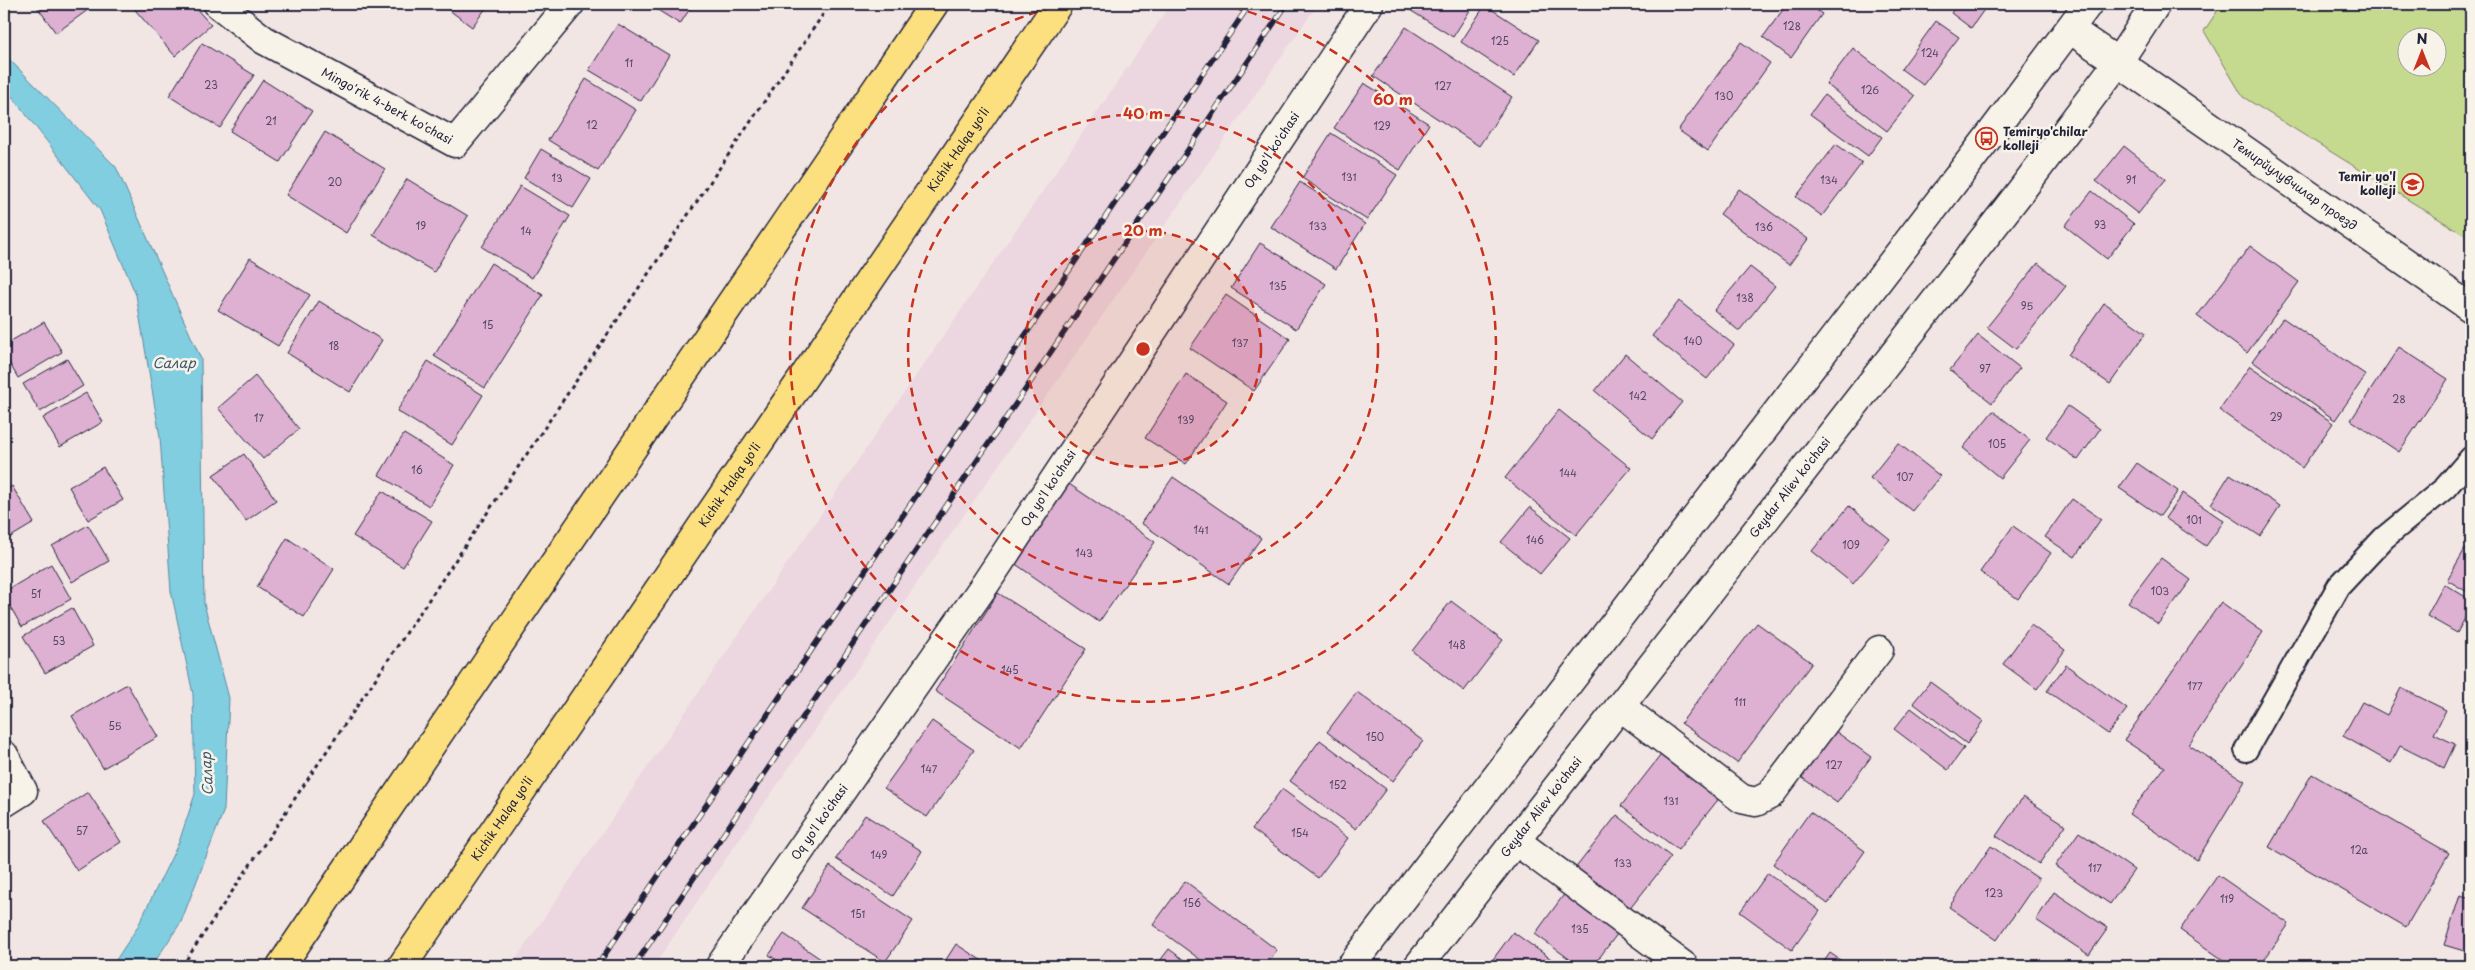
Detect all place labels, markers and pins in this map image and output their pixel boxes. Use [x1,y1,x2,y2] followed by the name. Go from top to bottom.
[2003,122,2089,154] place label: Temiryo'chilar kolleji
[1975,127,1999,151] bus stop icon: Temiryo'chilar kolleji
[2338,167,2396,199] place label: Temir yo'l kolleji
[2400,172,2424,196] school or university icon: Temir yo'l kolleji
[1134,340,1152,358] centre of rings

